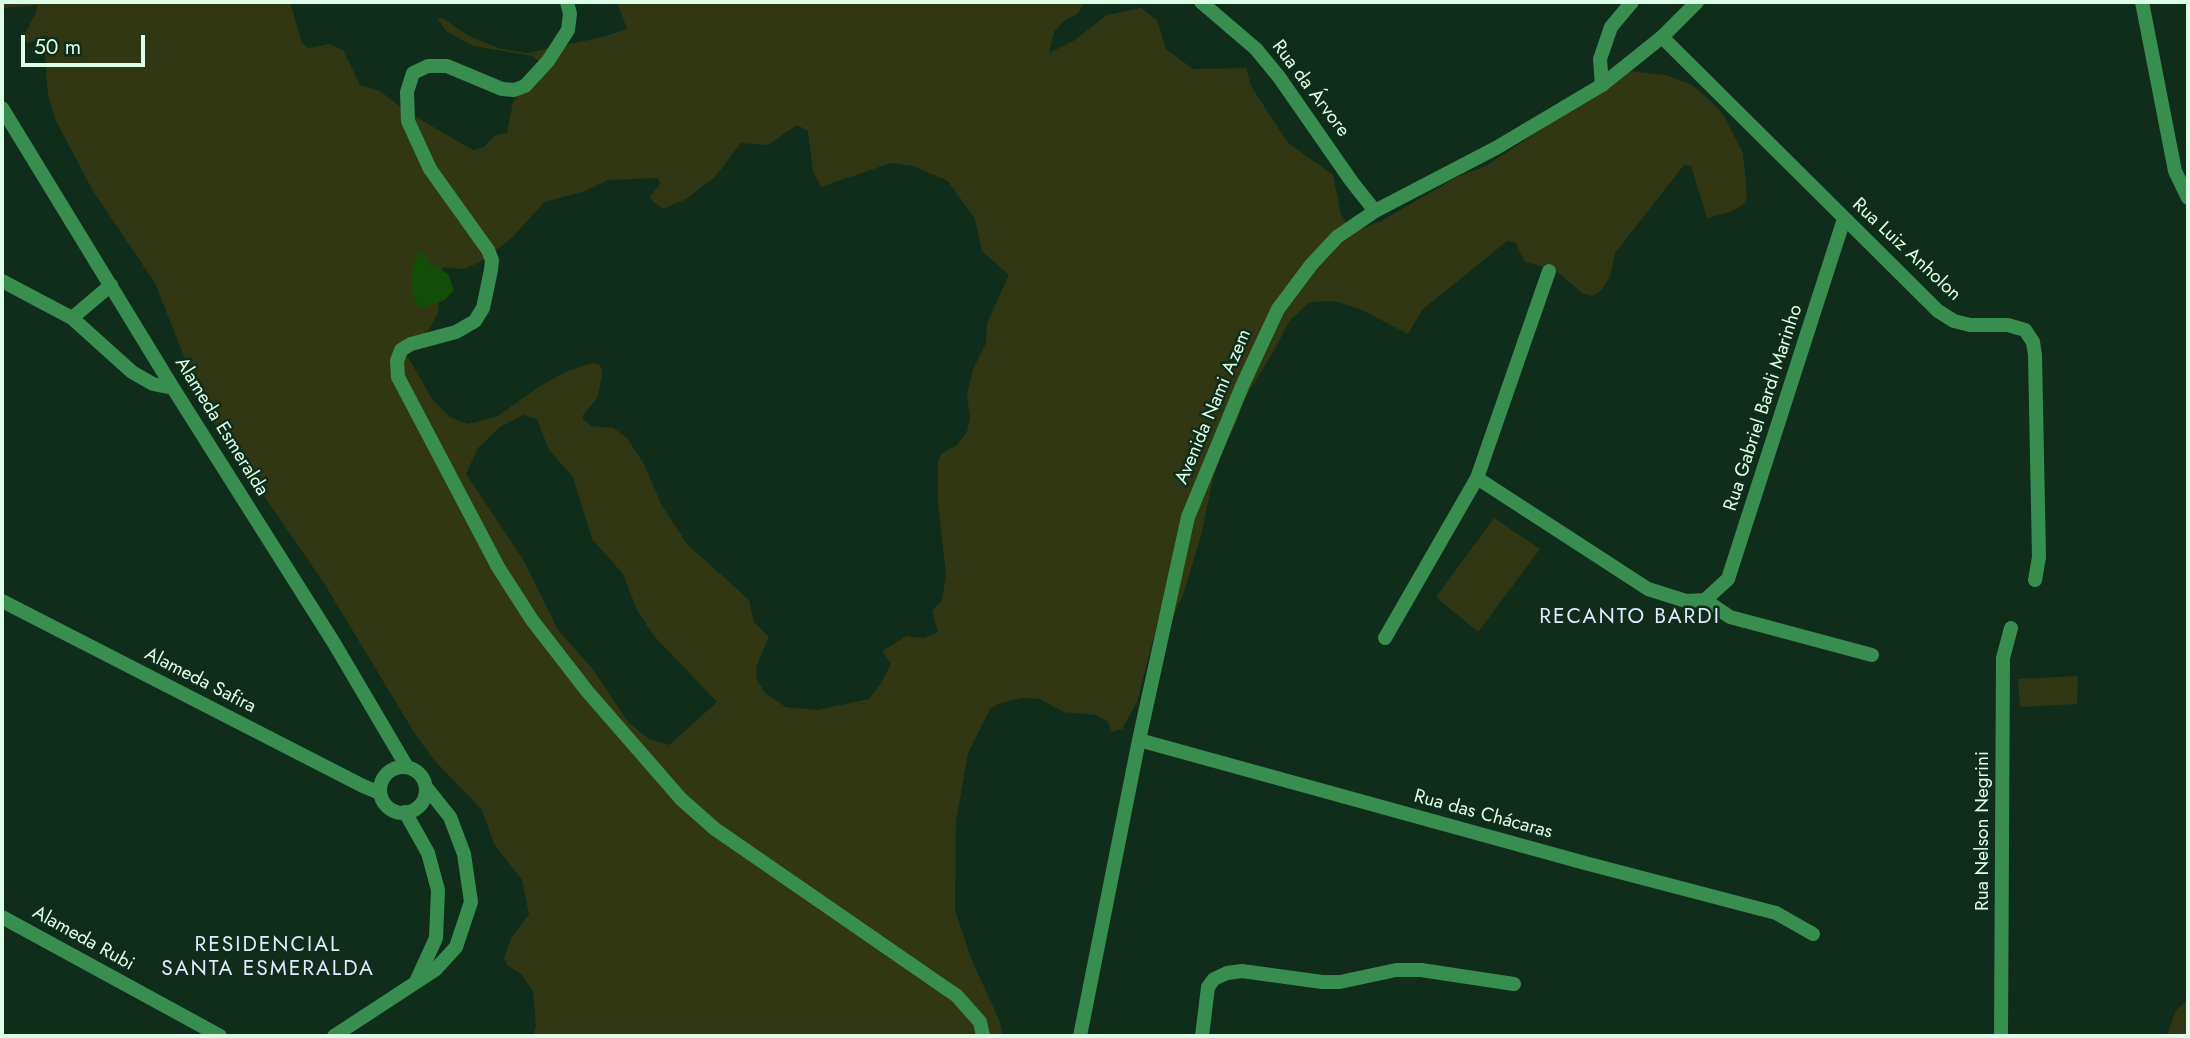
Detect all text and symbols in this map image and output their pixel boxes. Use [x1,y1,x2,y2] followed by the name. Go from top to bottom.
[24,21,149,65] scale bar
[34,32,81,62] text: 50 m
[1266,36,1354,142] street label: Rua da Árvore
[1847,194,1965,306] street label: Rua Luiz Anholon
[1720,302,1808,514] street label: Rua Gabriel Bardi Marinho
[1171,326,1257,488] street label: Avenida Nami Azem
[169,354,273,500] street label: Alameda Esmeralda
[1541,605,1719,631] district label: RECANTO BARDI
[141,643,259,719] street label: Alameda Safira
[1972,751,1994,911] street label: Rua Nelson Negrini
[1411,786,1555,844] street label: Rua das Chácaras
[28,902,138,976] street label: Alameda Rubi
[163,933,373,983] district label: RESIDENCIAL SANTA ESMERALDA

